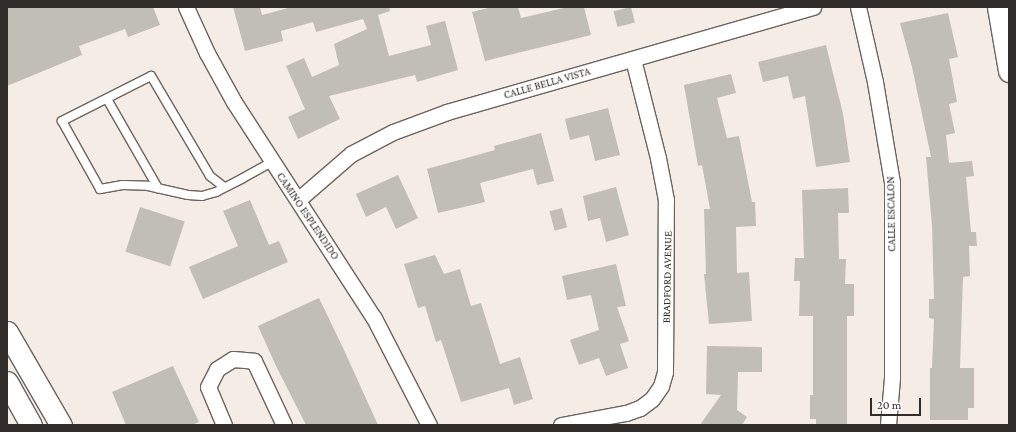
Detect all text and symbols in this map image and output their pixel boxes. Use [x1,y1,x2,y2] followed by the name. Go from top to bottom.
[502,64,592,102] street label: CALLE BELLA VISTA
[274,170,342,262] street label: CAMINO ESPLENDIDO
[884,176,898,252] street label: CALLE ESCALON
[660,231,674,323] street label: BRADFORD AVENUE
[872,390,923,416] scale bar
[877,398,901,412] text: 20 m

